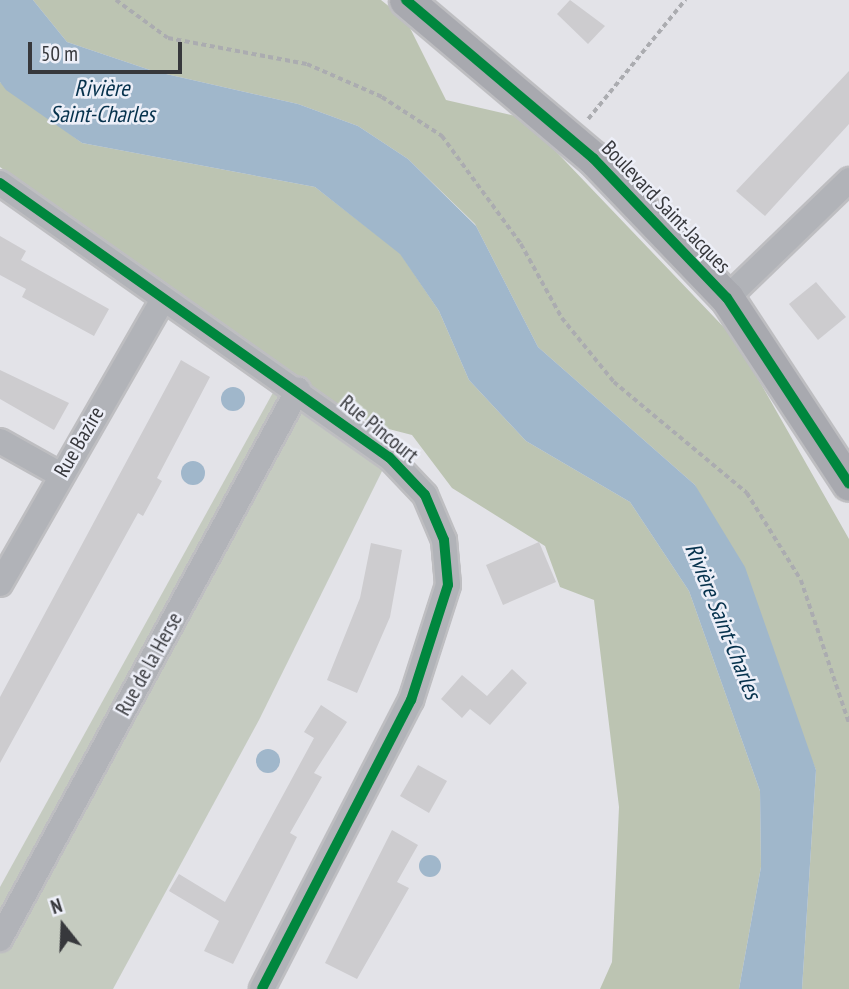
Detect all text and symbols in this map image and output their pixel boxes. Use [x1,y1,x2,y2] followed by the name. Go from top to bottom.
[32,28,186,72] scale bar
[41,40,78,67] text: 50 m
[49,74,155,128] water label: Rivière Saint-Charles
[596,136,736,278] street label: Boulevard Saint-Jacques
[335,390,423,468] street label: Rue Pincourt
[49,402,109,482] street label: Rue Bazire
[679,539,767,703] water label: Rivière Saint-Charles
[110,608,188,720] street label: Rue de la Herse
[28,891,98,961] north arrow
[48,893,65,919] text: N

